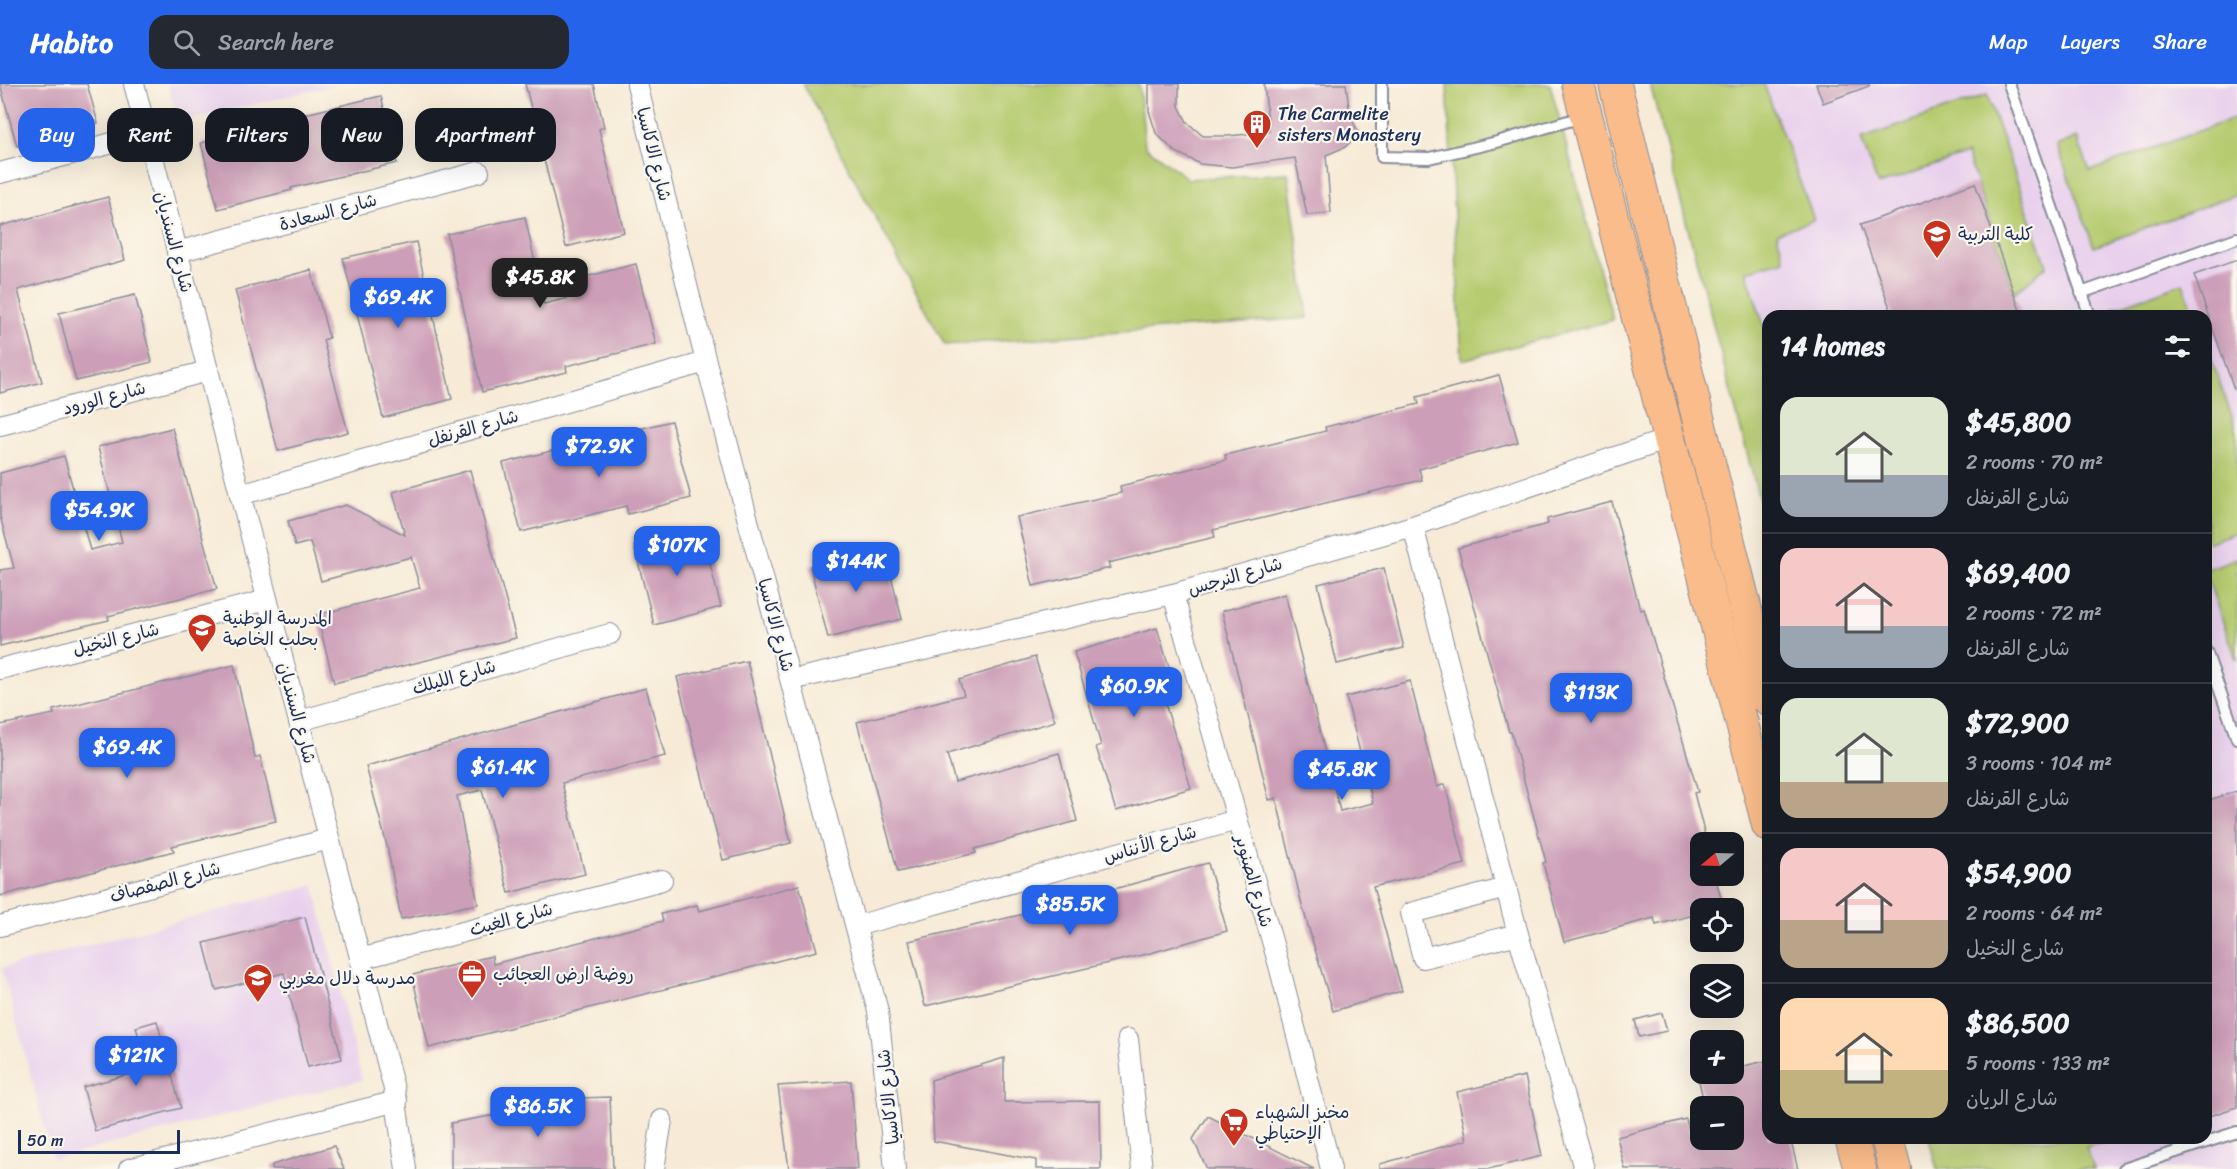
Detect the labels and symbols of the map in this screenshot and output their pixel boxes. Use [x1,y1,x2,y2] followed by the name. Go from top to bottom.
[1277,98,1422,151] place label: The Carmelite sisters Monastery
[627,104,681,204] street label: شارع الاكاسيا
[1241,108,1273,150] building icon: The Carmelite sisters Monastery
[275,184,381,240] street label: شارع السعادة
[145,188,203,296] street label: شارع السنديان
[1921,218,1953,260] school or university icon: كلية التربية
[1958,218,2033,250] place label: كلية التربية
[491,258,589,309] pin: $45.8K
[349,278,447,329] pin: $69.4K
[59,372,149,424] street label: شارع الورود
[424,400,522,456] street label: شارع القرنفل
[550,427,648,478] pin: $72.9K
[50,491,148,542] pin: $54.9K
[635,526,719,577] pin: $107K
[814,542,898,593] pin: $144K
[1184,547,1286,605] street label: شارع النرجس
[748,575,804,675] street label: شارع الاكاسيا
[223,602,332,655] place label: المدرسة الوطنية بحلب الخاصة
[186,612,218,654] school or university icon: المدرسة الوطنية بحلب الخاصة
[69,613,163,665] street label: شارع النخيل
[408,650,500,704] street label: شارع الليلك
[268,659,326,767] street label: شارع السنديان
[1085,667,1183,718] pin: $60.9K
[1549,673,1633,724] pin: $113K
[78,728,176,779] pin: $69.4K
[454,748,552,799] pin: $61.4K
[1293,750,1391,801] pin: $45.8K
[1099,815,1201,873] street label: شارع الأنناس
[1225,829,1282,931] street label: شارع الصنوبر
[1690,832,1744,886] north arrow
[106,852,224,912] street label: شارع الصفصاف
[1021,885,1119,936] pin: $85.5K
[466,893,556,945] street label: شارع الغيث
[456,958,488,1000] office icon: روضة ارض العجائب
[493,958,634,990] place label: روضة ارض العجائب
[242,962,274,1004] school or university icon: مدرسة دلال مغربي
[279,962,416,994] place label: مدرسة دلال مغربي
[94,1036,178,1087] pin: $121K
[867,1048,909,1146] street label: شارع الاكاسيا
[489,1087,587,1138] pin: $86.5K
[1255,1096,1349,1149] place label: مخبز الشهباء الإحتياطي
[1218,1106,1250,1148] supermarket icon: مخبز الشهباء الإحتياطي
[18,1127,180,1154] scale bar

